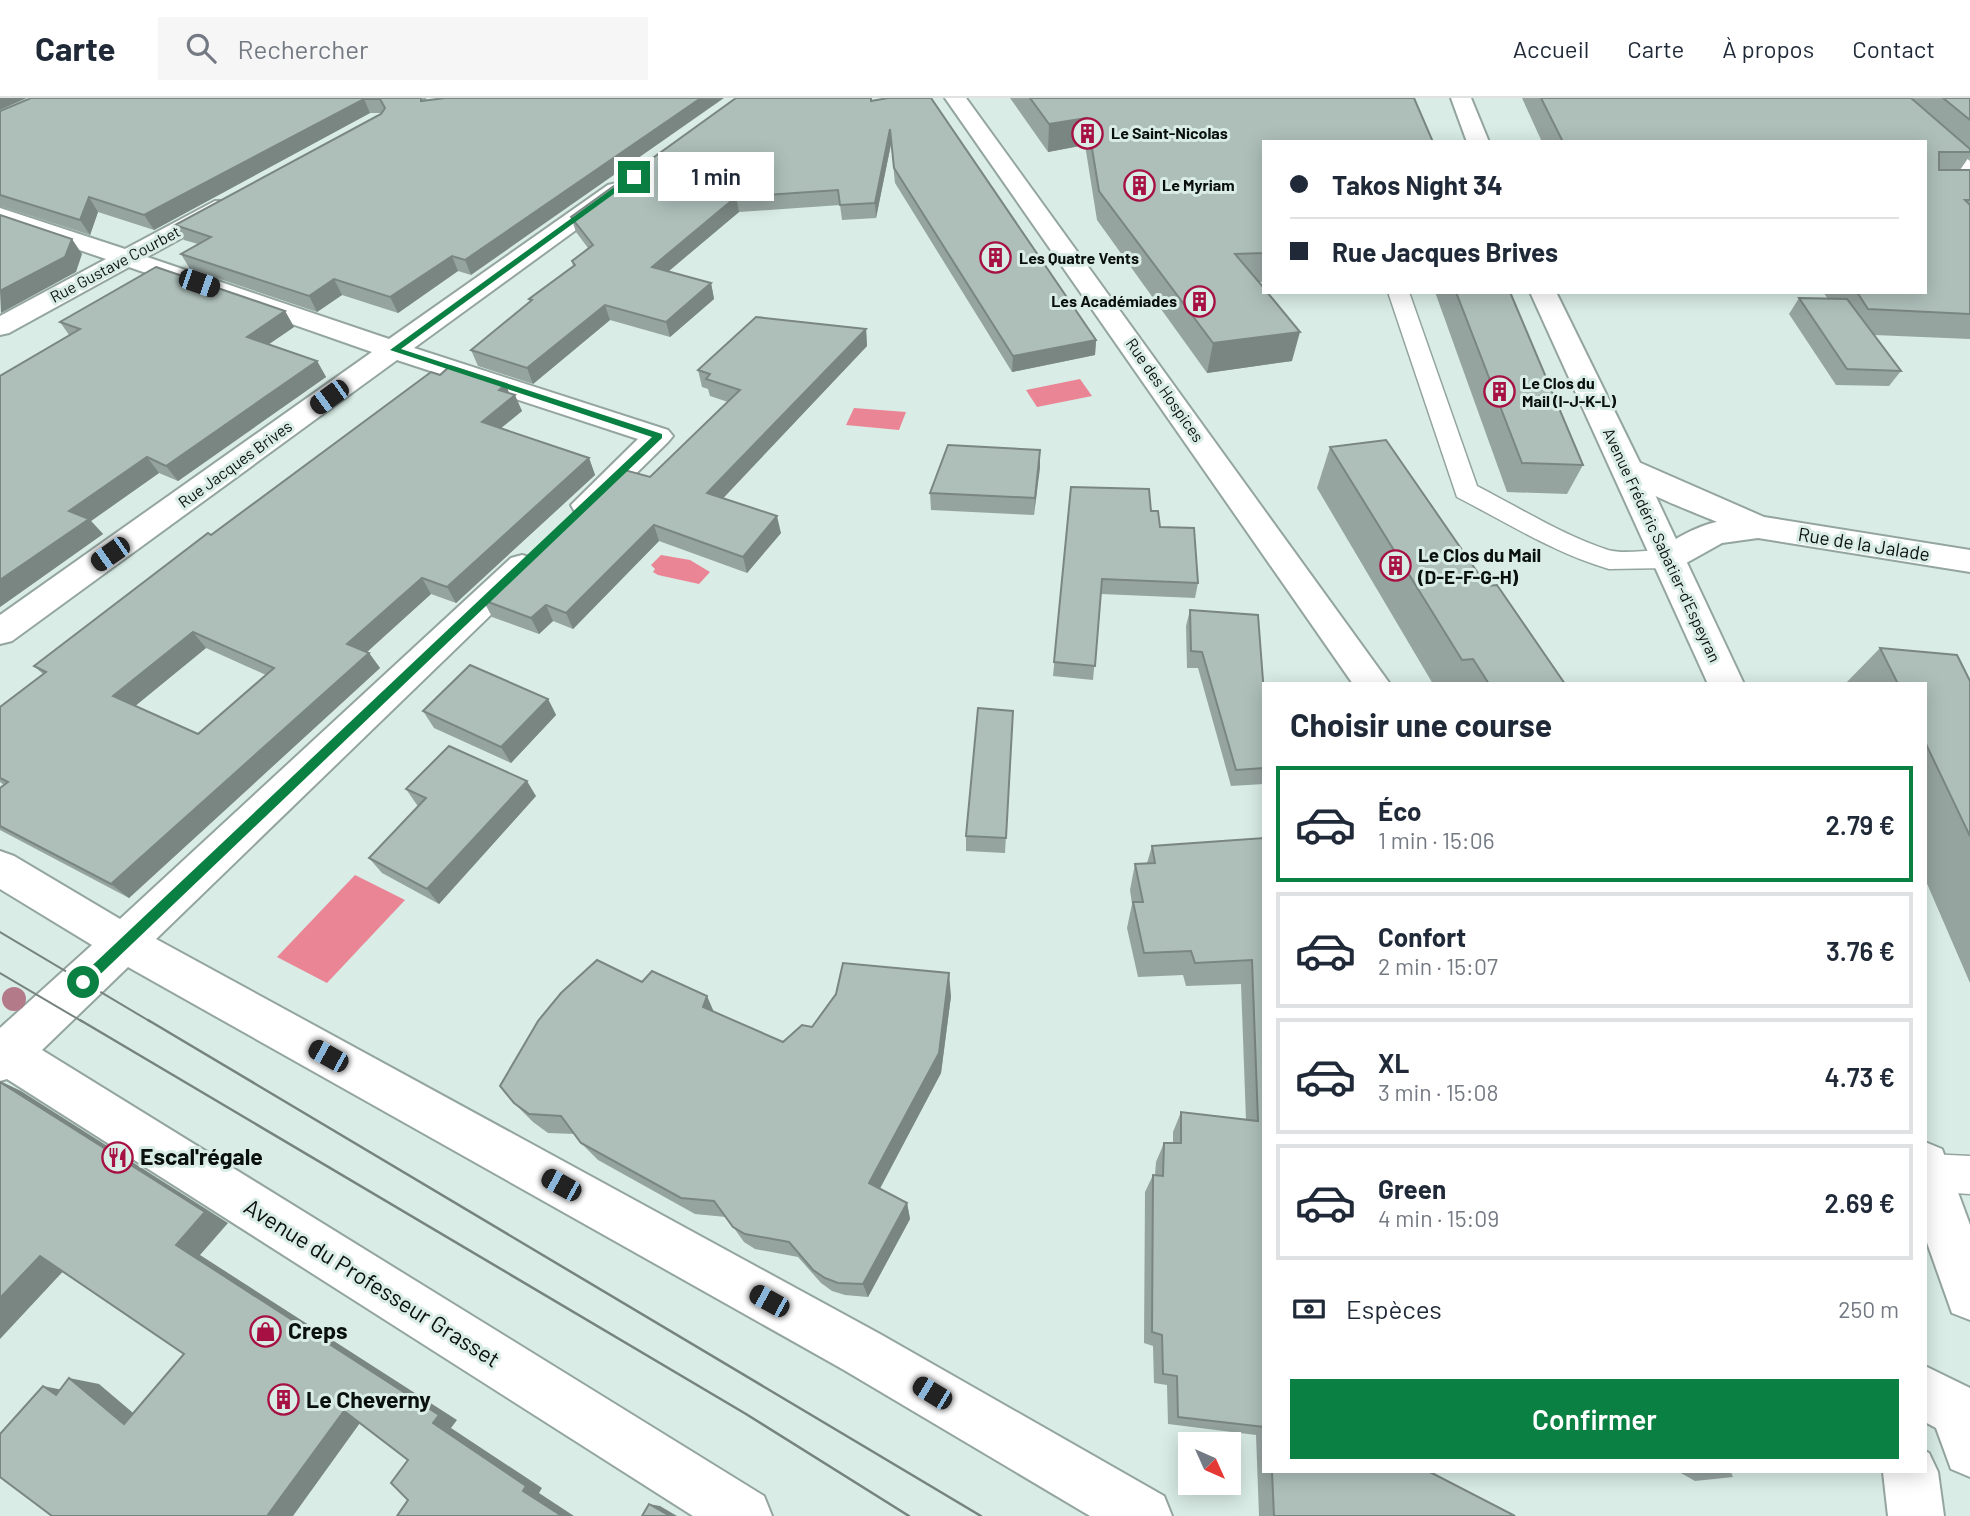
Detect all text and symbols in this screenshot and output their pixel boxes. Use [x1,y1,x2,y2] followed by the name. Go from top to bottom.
[158,17,648,80] search box
[35,28,116,68] text: Carte
[182,29,220,67] icon: search
[238,33,368,64] text: Rechercher
[1513,34,1589,63] text: Accueil
[1627,34,1684,63] text: Carte
[1722,34,1814,63] text: À propos
[1852,34,1935,63] text: Contact
[1071,116,1105,150] building icon: Le Saint-Nicolas
[1111,123,1228,142] place label: Le Saint-Nicolas
[658,153,774,202] callout: 1 min
[618,161,650,193] route end
[691,162,741,190] text: 1 min
[1122,168,1156,202] building icon: Le Myriam
[1332,169,1503,200] text: Takos Night 34
[1162,175,1235,194] place label: Le Myriam
[46,221,183,306] street label: Rue Gustave Courbet
[1332,236,1558,267] text: Rue Jacques Brives
[979,241,1013,275] building icon: Les Quatre Vents
[1019,248,1139,267] place label: Les Quatre Vents
[176,266,223,300] car
[1183,284,1217,318] building icon: Les Académiades
[1051,291,1177,310] place label: Les Académiades
[1123,334,1208,445] street label: Rue des Hospices
[1522,373,1616,410] place label: Le Clos du Mail (I-J-K-L)
[1482,375,1516,409] building icon: Le Clos du Mail (I-J-K-L)
[306,376,353,418] car
[174,416,295,511] street label: Rue Jacques Brives
[1600,425,1725,665] street label: Avenue Frédéric Sabatier-d'Espeyran
[1797,522,1932,565] street label: Rue de la Jalade
[87,533,134,575] car
[1417,543,1541,588] place label: Le Clos du Mail (D-E-F-G-H)
[1378,549,1412,583] building icon: Le Clos du Mail (D-E-F-G-H)
[1290,705,1552,743] text: Choisir une course
[1294,793,1357,856] icon: car
[1378,795,1421,826] text: Éco
[1825,809,1895,840] text: 2.79 €
[1378,826,1494,854] text: 1 min · 15:06
[1294,919,1357,982] icon: car
[1378,921,1466,952] text: Confort
[1826,935,1895,966] text: 3.76 €
[1378,952,1498,980] text: 2 min · 15:07
[67,966,99,998] route start
[305,1037,352,1075] car
[1294,1045,1357,1108] icon: car
[1378,1047,1409,1078] text: XL
[1824,1061,1895,1092] text: 4.73 €
[1378,1078,1498,1106] text: 3 min · 15:08
[100,1140,134,1174] restaurant icon: Escal'régale
[140,1142,263,1170] place label: Escal'régale
[538,1166,585,1204] car
[1294,1171,1357,1234] icon: car
[1378,1173,1446,1204] text: Green
[1824,1187,1895,1218] text: 2.69 €
[239,1192,506,1373] street label: Avenue du Professeur Grasset
[1378,1204,1499,1232] text: 4 min · 15:09
[746,1282,793,1320] car
[1290,1290,1328,1328] icon: cash
[1346,1293,1442,1324] text: Espèces
[1838,1295,1899,1323] text: 250 m
[248,1314,282,1348] shop icon: Creps
[288,1316,348,1344] place label: Creps
[909,1373,956,1413] car
[1290,1379,1899,1459] button: Confirmer
[266,1383,300,1417] building icon: Le Cheverny
[306,1385,431,1413] place label: Le Cheverny
[1178,1432,1241,1494] north arrow
[1178,1432,1241,1495] map controls

